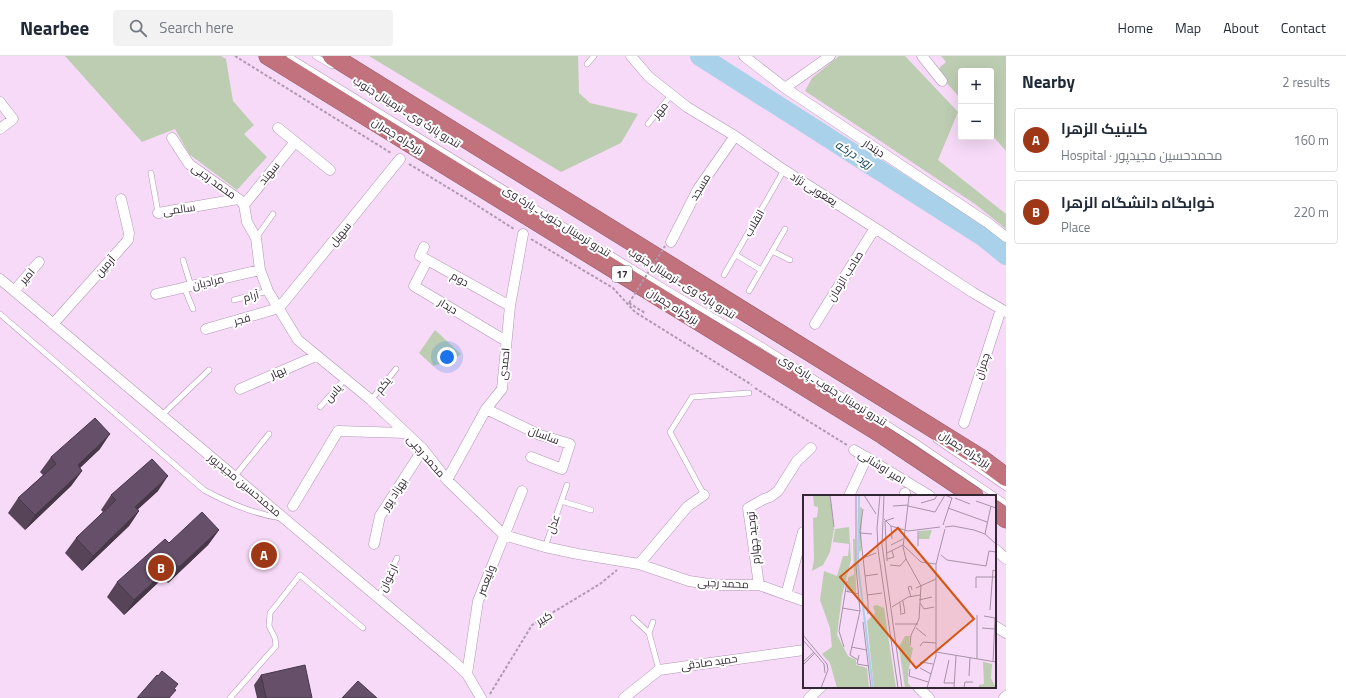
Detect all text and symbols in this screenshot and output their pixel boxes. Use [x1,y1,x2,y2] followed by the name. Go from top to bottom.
[113,10,393,46] search box
[20,13,89,42] text: Nearbee
[159,16,234,39] text: Search here
[127,17,149,39] icon: search
[1118,17,1153,38] text: Home
[1175,17,1201,38] text: Map
[1223,17,1259,38] text: About
[1281,17,1326,38] text: Contact
[958,68,994,140] map controls
[958,68,994,104] button: +
[1022,69,1075,95] text: Nearby
[350,72,464,152] street label: تندرو پارک وی ـ ترمینال جنوب
[1282,72,1330,92] text: 2 results
[648,98,672,123] street label: مهر
[958,104,994,140] button: −
[369,114,427,158] street label: بزرگراه چمران
[1061,117,1148,140] text: کلینیک الزهرا
[1032,130,1040,150] text: A
[1293,130,1329,150] text: 160 m
[859,134,888,161] street label: دیندار
[831,135,877,174] water label: رود درکه
[1061,145,1222,165] text: Hospital · محمدحسین مجیدپور
[255,158,283,188] street label: سهند
[189,159,239,203] street label: محمد رجبی
[787,168,841,210] street label: یعغوبی نژاد
[686,170,714,204] street label: مسجد
[500,181,614,261] street label: تندرو ترمینال جنوب ـ پارک وی
[1061,191,1215,214] text: خوابگاه دانشگاه الزهرا
[162,199,196,219] street label: سالمی
[1032,202,1040,222] text: B
[1293,202,1329,222] text: 220 m
[740,206,768,240] street label: انقلاب
[1061,217,1090,237] text: Place
[325,218,355,250] street label: سهیل
[625,243,739,323] street label: تندرو پارک وی ـ ترمینال جنوب
[823,248,867,304] street label: صاحب الزمان
[91,252,119,280] street label: آرمین
[15,265,38,288] street label: امیر
[612,266,632,282] road number: 17
[448,268,472,290] street label: دوم
[191,271,225,293] street label: مرادیان
[644,284,702,328] street label: بزرگراه چمران
[241,286,261,306] street label: آرام
[434,293,461,318] street label: دیدار
[231,309,252,329] street label: فجر
[437,347,457,367] your location
[494,347,514,381] street label: احمدی
[776,350,890,430] street label: تندرو ترمینال جنوب ـ پارک وی
[970,351,994,381] street label: چمران
[266,361,289,383] street label: بهار
[371,373,395,397] street label: یکم
[321,380,346,406] street label: یاس
[526,422,562,448] street label: ساسان
[936,426,994,472] street label: بزرگراه چمران
[403,431,449,481] street label: محمد رجبی
[855,446,909,488] street label: امیر اوشانی
[204,449,285,520] street label: محمدحسین مجیدپور
[377,474,411,514] street label: بهزاد پور
[803,495,996,688] inset map
[742,511,764,565] street label: توحید چهارم
[542,512,564,536] street label: عدل
[251,540,277,570] pin: A
[148,553,174,583] pin: B
[374,561,402,595] street label: ارغوان
[473,562,499,599] street label: ولیعصر
[697,574,749,592] street label: محمد رجبی
[532,607,555,630] street label: کبیر
[680,650,738,674] street label: حمید صادقی

